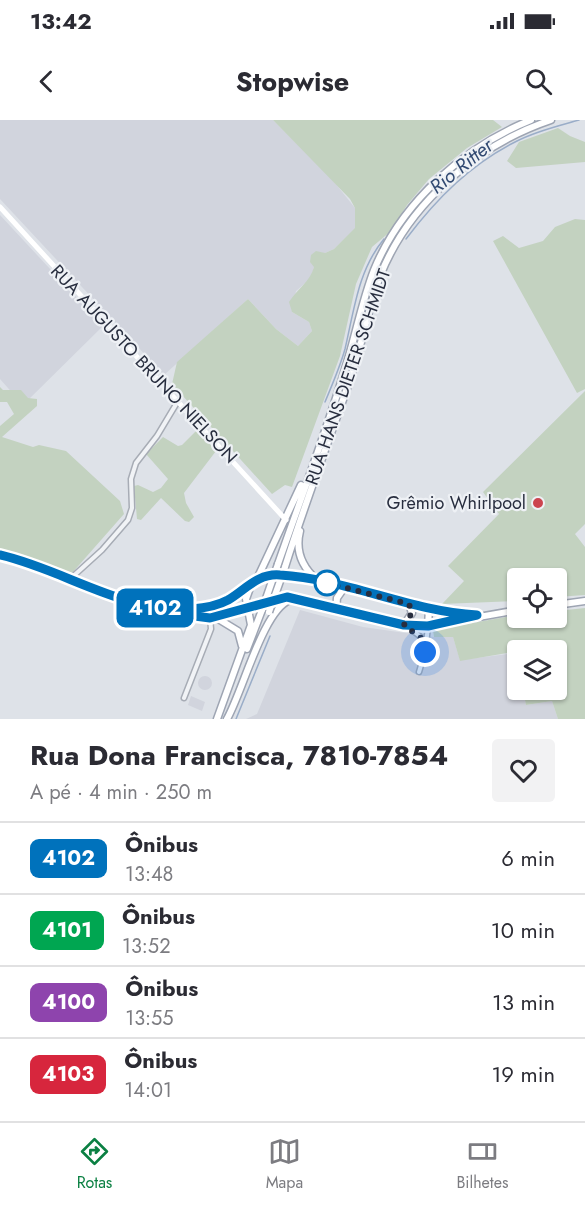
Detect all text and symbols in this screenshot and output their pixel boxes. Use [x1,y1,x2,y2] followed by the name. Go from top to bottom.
[30,5,92,37] text: 13:42
[236,62,349,101] text: Stopwise
[30,65,63,98] icon: back
[522,65,555,98] icon: search
[423,131,500,201] water label: Rio Ritter
[45,259,243,469] street label: RUA AUGUSTO BRUNO NIELSON
[299,265,397,489] street label: RUA HANS DIETER SCHMIDT
[387,490,526,516] place label: Grêmio Whirlpool
[531,496,545,510] marker: Grêmio Whirlpool
[507,568,567,700] map controls
[507,568,567,628] button: locate
[314,570,340,596] unlabelled marker
[113,588,197,628] line badge: 4102
[128,593,182,623] text: 4102
[410,637,440,667] your location
[507,640,567,700] button: layers
[30,735,448,776] text: Rua Dona Francisca, 7810-7854
[492,739,555,802] button: heart
[30,778,212,807] text: A pé · 4 min · 250 m
[125,828,198,860] text: Ônibus
[501,842,555,874] text: 6 min
[42,843,95,873] text: 4102
[125,860,174,889] text: 13:48
[122,900,195,932] text: Ônibus
[491,914,555,946] text: 10 min
[42,915,92,945] text: 4101
[122,932,171,961] text: 13:52
[125,972,198,1004] text: Ônibus
[492,986,555,1018] text: 13 min
[42,987,95,1017] text: 4100
[125,1004,174,1033] text: 13:55
[124,1044,197,1076] text: Ônibus
[491,1058,555,1090] text: 19 min
[42,1059,94,1089] text: 4103
[124,1076,172,1105] text: 14:01
[77,1135,112,1194] tab: Rotas
[266,1135,303,1194] tab: Mapa
[456,1135,508,1194] tab: Bilhetes

